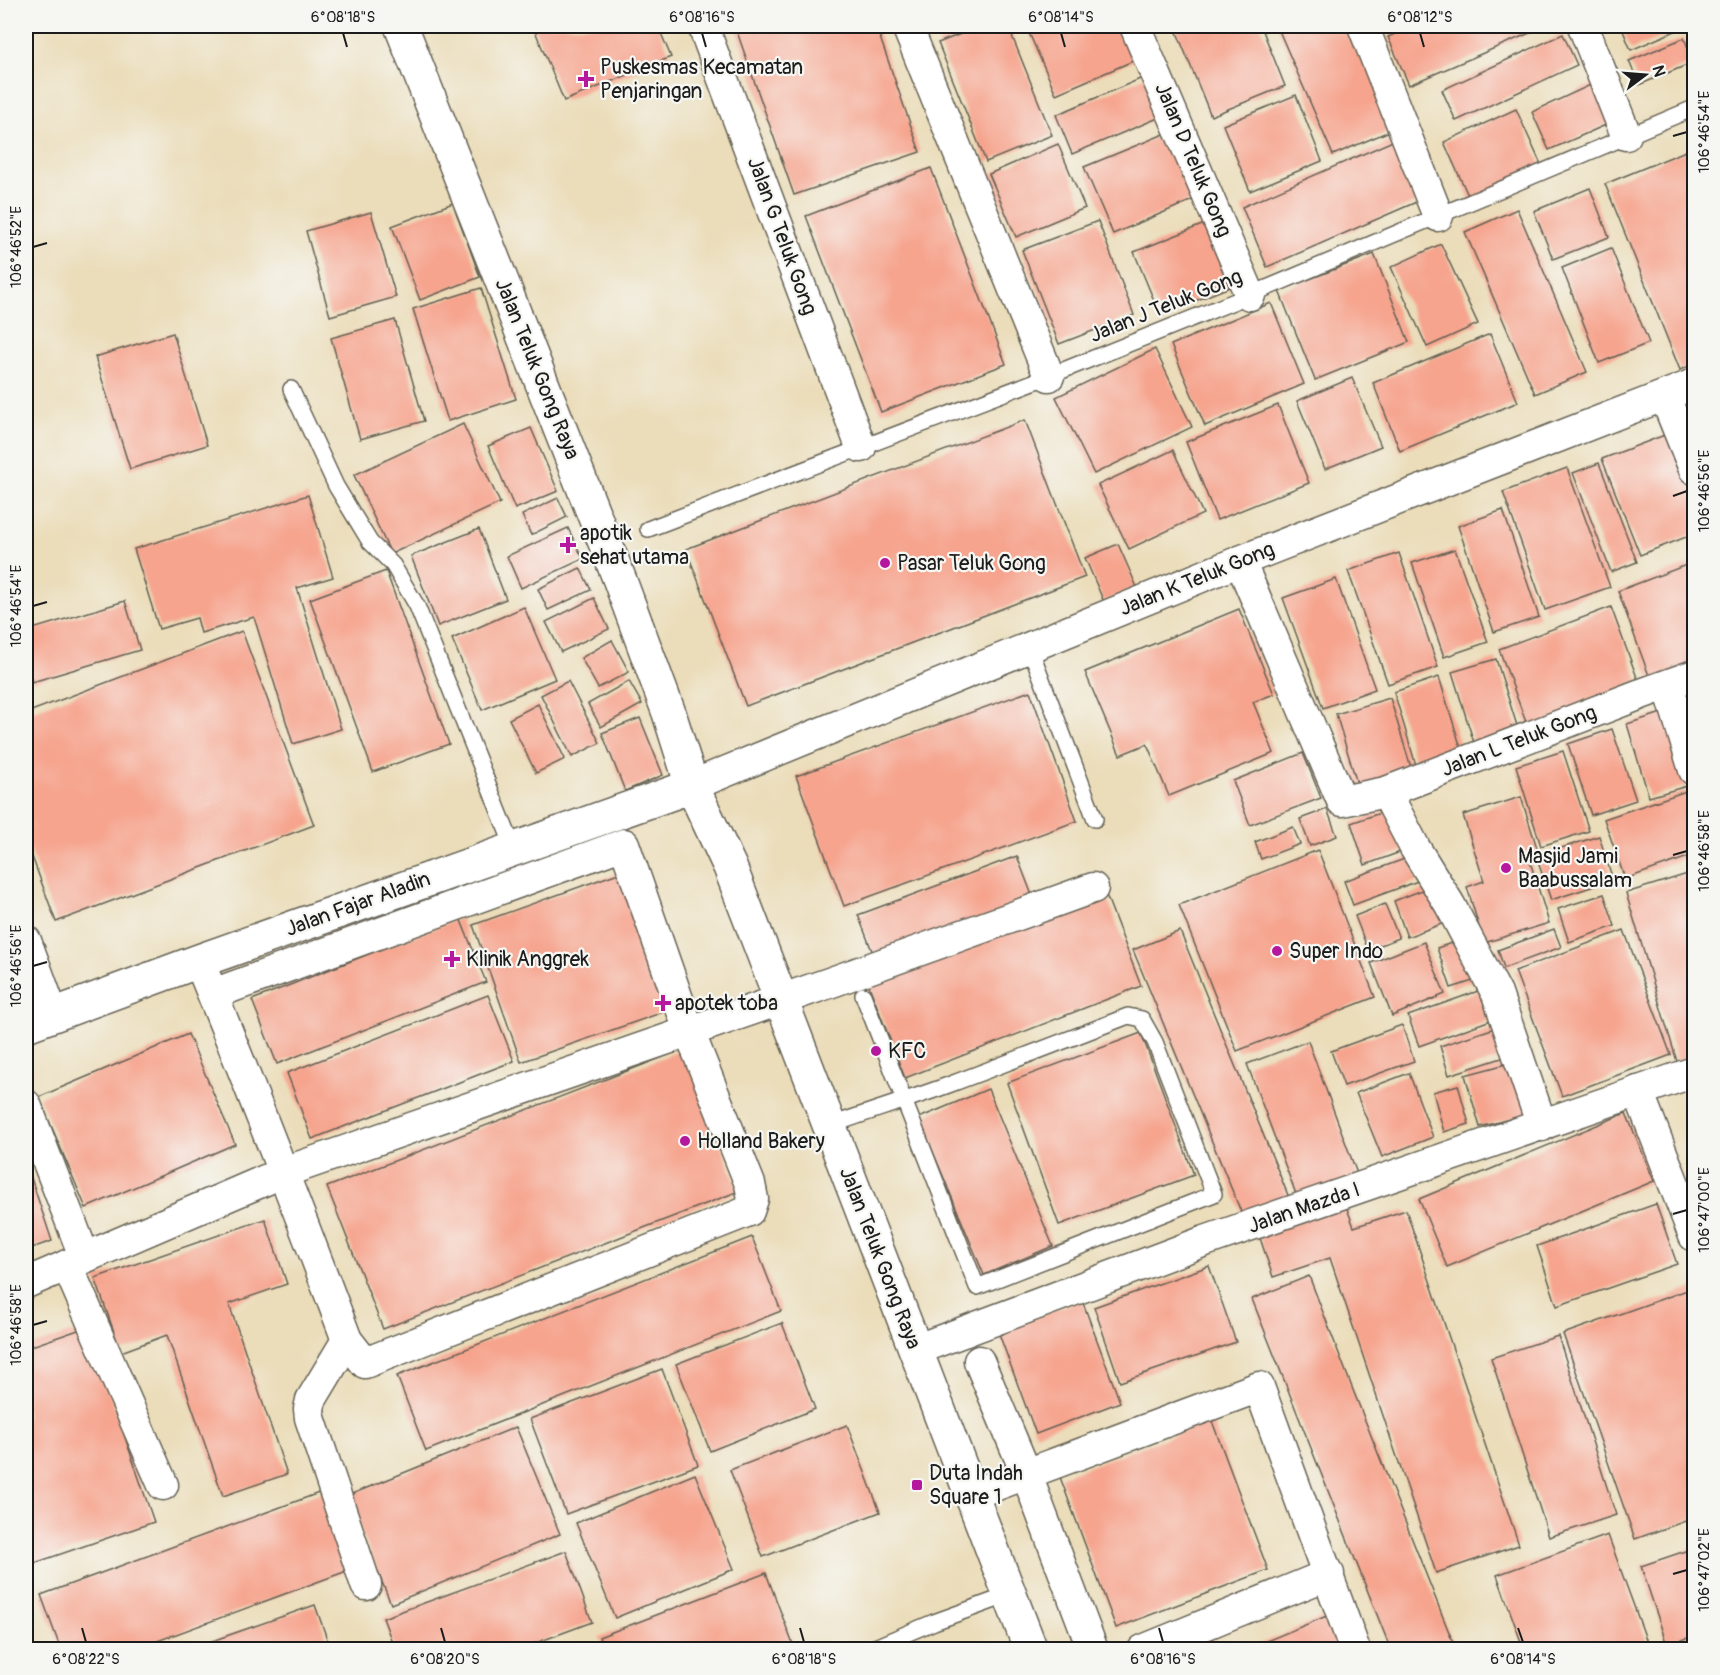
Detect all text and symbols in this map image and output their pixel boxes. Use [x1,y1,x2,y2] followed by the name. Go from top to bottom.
[311,8,375,27] text: 6°08'18"S
[669,8,735,27] text: 6°08'16"S
[1028,8,1094,27] text: 6°08'14"S
[1387,8,1453,27] text: 6°08'12"S
[1615,45,1675,105] north arrow
[600,54,803,105] place label: Puskesmas Kecamatan Penjaringan
[1647,63,1670,79] text: N
[577,70,595,88] marker: Puskesmas Kecamatan Penjaringan
[1148,79,1238,241] street label: Jalan D Teluk Gong
[1695,91,1714,173] text: 106°46'54"E
[741,153,823,319] street label: Jalan G Teluk Gong
[7,206,26,288] text: 106°46'52"E
[1086,263,1246,349] street label: Jalan J Teluk Gong
[488,275,586,463] street label: Jalan Teluk Gong Raya
[1695,450,1714,532] text: 106°46'56"E
[580,520,689,571] place label: apotik sehat utama
[1116,536,1278,622] street label: Jalan K Teluk Gong
[561,538,575,552] marker: apotik sehat utama
[897,550,1046,577] place label: Pasar Teluk Gong
[878,556,892,570] marker: Pasar Teluk Gong
[7,565,26,647] text: 106°46'54"E
[1438,699,1600,783] street label: Jalan L Teluk Gong
[1695,810,1714,892] text: 106°46'58"E
[1518,843,1632,894] place label: Masjid Jami Baabussalam
[1499,861,1513,875] marker: Masjid Jami Baabussalam
[282,865,434,943] street label: Jalan Fajar Aladin
[7,925,26,1007] text: 106°46'56"E
[1289,938,1383,965] place label: Super Indo
[1270,944,1284,958] marker: Super Indo
[466,946,589,973] place label: Klinik Anggrek
[443,950,461,968] marker: Klinik Anggrek
[675,990,778,1017] place label: apotek toba
[656,996,670,1010] marker: apotek toba
[888,1038,926,1065] place label: KFC
[869,1044,883,1058] marker: KFC
[697,1128,825,1155] place label: Holland Bakery
[678,1134,692,1148] marker: Holland Bakery
[833,1163,927,1353] street label: Jalan Teluk Gong Raya
[1695,1167,1714,1253] text: 106°47'00"E
[1244,1176,1364,1240] street label: Jalan Mazda I
[7,1284,26,1366] text: 106°46'58"E
[929,1460,1023,1511] place label: Duta Indah Square 1
[910,1478,924,1492] marker: Duta Indah Square 1
[1695,1528,1714,1612] text: 106°47'02"E
[52,1650,120,1669] text: 6°08'22"S
[410,1650,480,1669] text: 6°08'20"S
[772,1650,836,1669] text: 6°08'18"S
[1130,1650,1196,1669] text: 6°08'16"S
[1490,1650,1556,1669] text: 6°08'14"S

